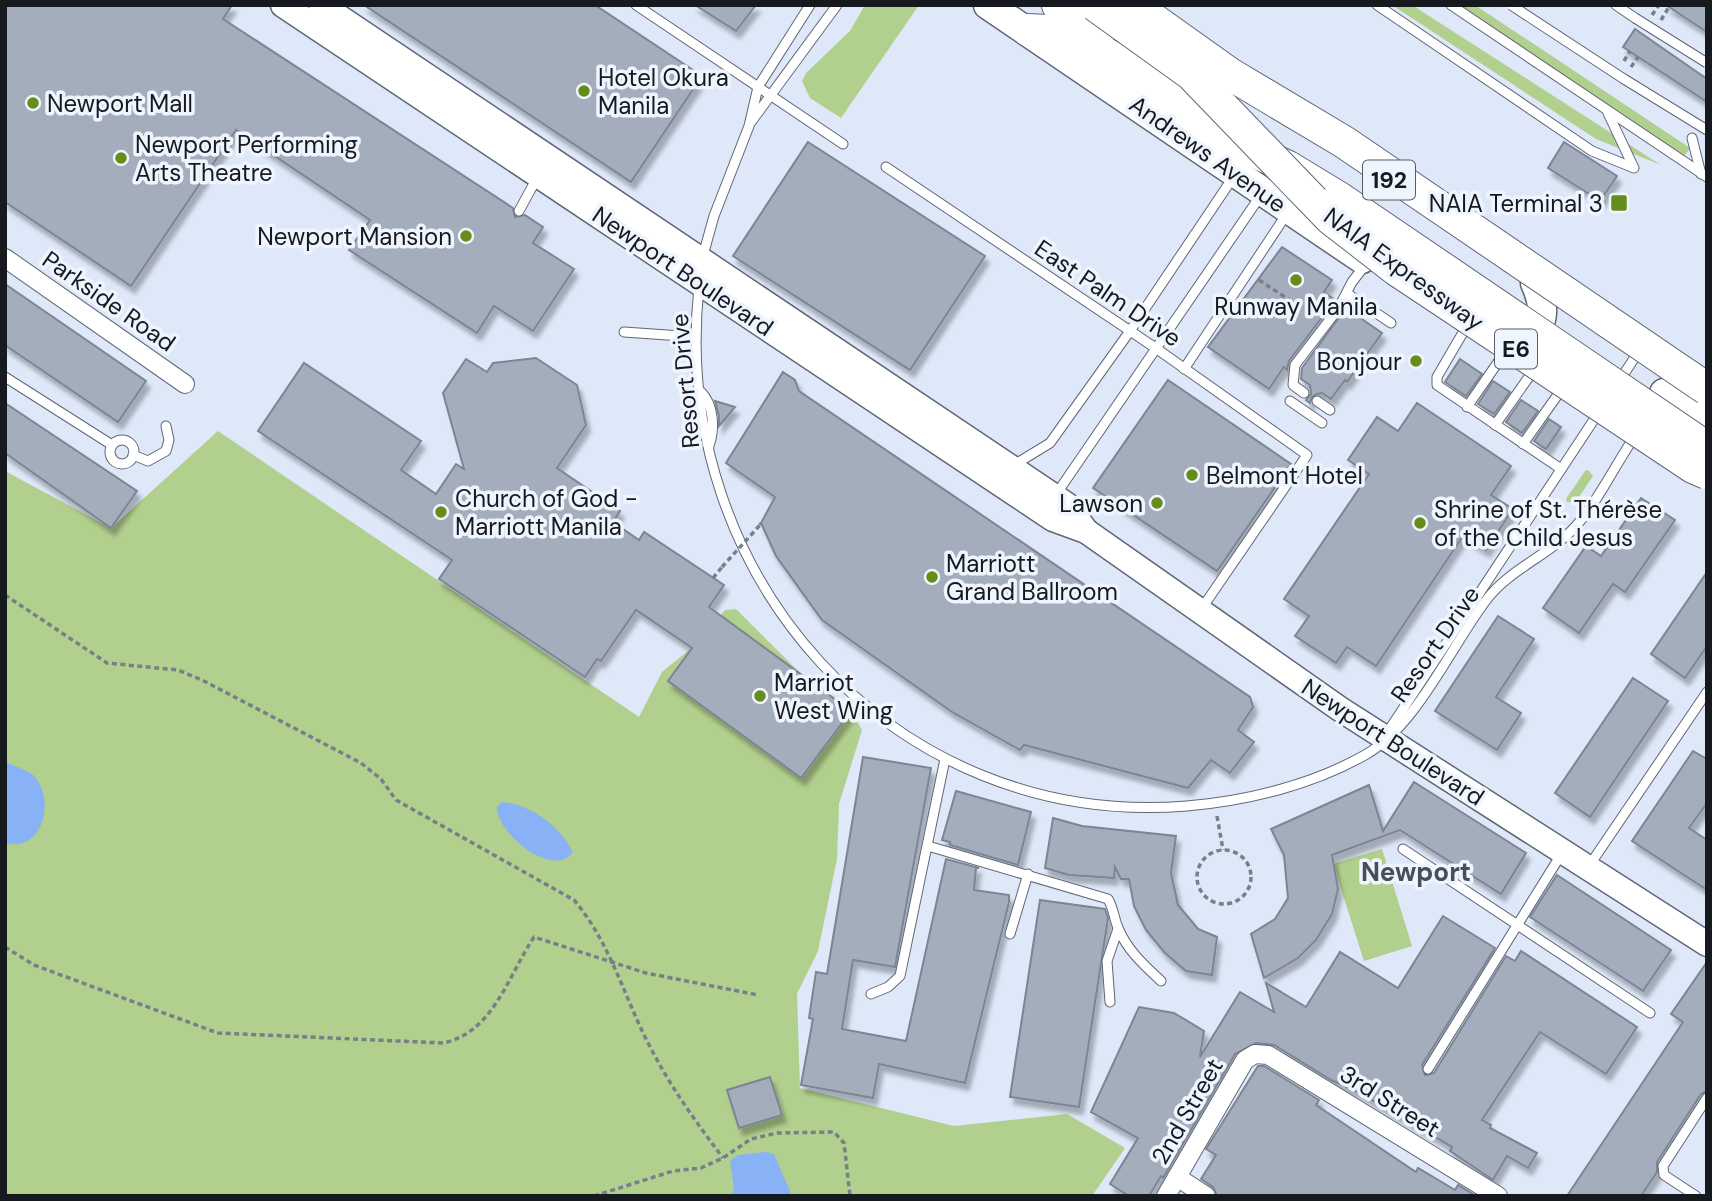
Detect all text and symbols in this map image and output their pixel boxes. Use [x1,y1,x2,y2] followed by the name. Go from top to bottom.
[598,62,729,121] place label: Hotel Okura Manila
[576,83,592,99] marker: Hotel Okura Manila
[47,88,193,119] place label: Newport Mall
[1123,88,1293,220] street label: Andrews Avenue
[25,95,41,111] marker: Newport Mall
[135,129,358,188] place label: Newport Performing Arts Theatre
[113,150,129,166] marker: Newport Performing Arts Theatre
[1363,160,1415,200] road number: 192
[1429,188,1603,219] place label: NAIA Terminal 3
[1609,193,1629,213] marker: NAIA Terminal 3
[587,199,779,343] street label: Newport Boulevard
[1318,200,1490,338] street label: NAIA Expressway
[257,221,452,252] place label: Newport Mansion
[458,228,474,244] marker: Newport Mansion
[1029,233,1187,353] street label: East Palm Drive
[36,244,182,358] street label: Parkside Road
[1288,272,1304,288] marker: Runway Manila
[1214,291,1378,322] place label: Runway Manila
[664,312,706,450] street label: Resort Drive
[1495,330,1537,368] road number: E6
[1317,346,1402,377] place label: Bonjour
[1408,353,1424,369] marker: Bonjour
[1206,460,1363,491] place label: Belmont Hotel
[1184,467,1200,483] marker: Belmont Hotel
[455,483,638,542] place label: Church of God - Marriott Manila
[1059,488,1143,519] place label: Lawson
[1434,494,1662,553] place label: Shrine of St. Thérèse of the Child Jesus
[1149,495,1165,511] marker: Lawson
[433,504,449,520] marker: Church of God - Marriott Manila
[1412,515,1428,531] marker: Shrine of St. Thérèse of the Child Jesus
[946,548,1118,607] place label: Marriott Grand Ballroom
[924,569,940,585] marker: Marriott Grand Ballroom
[1384,580,1486,708] street label: Resort Drive
[774,667,893,726] place label: Marriot West Wing
[1296,671,1490,813] street label: Newport Boulevard
[752,688,768,704] marker: Marriot West Wing
[1361,855,1471,889] district label: Newport
[1144,1053,1230,1169] street label: 2nd Street
[1334,1058,1446,1144] street label: 3rd Street

